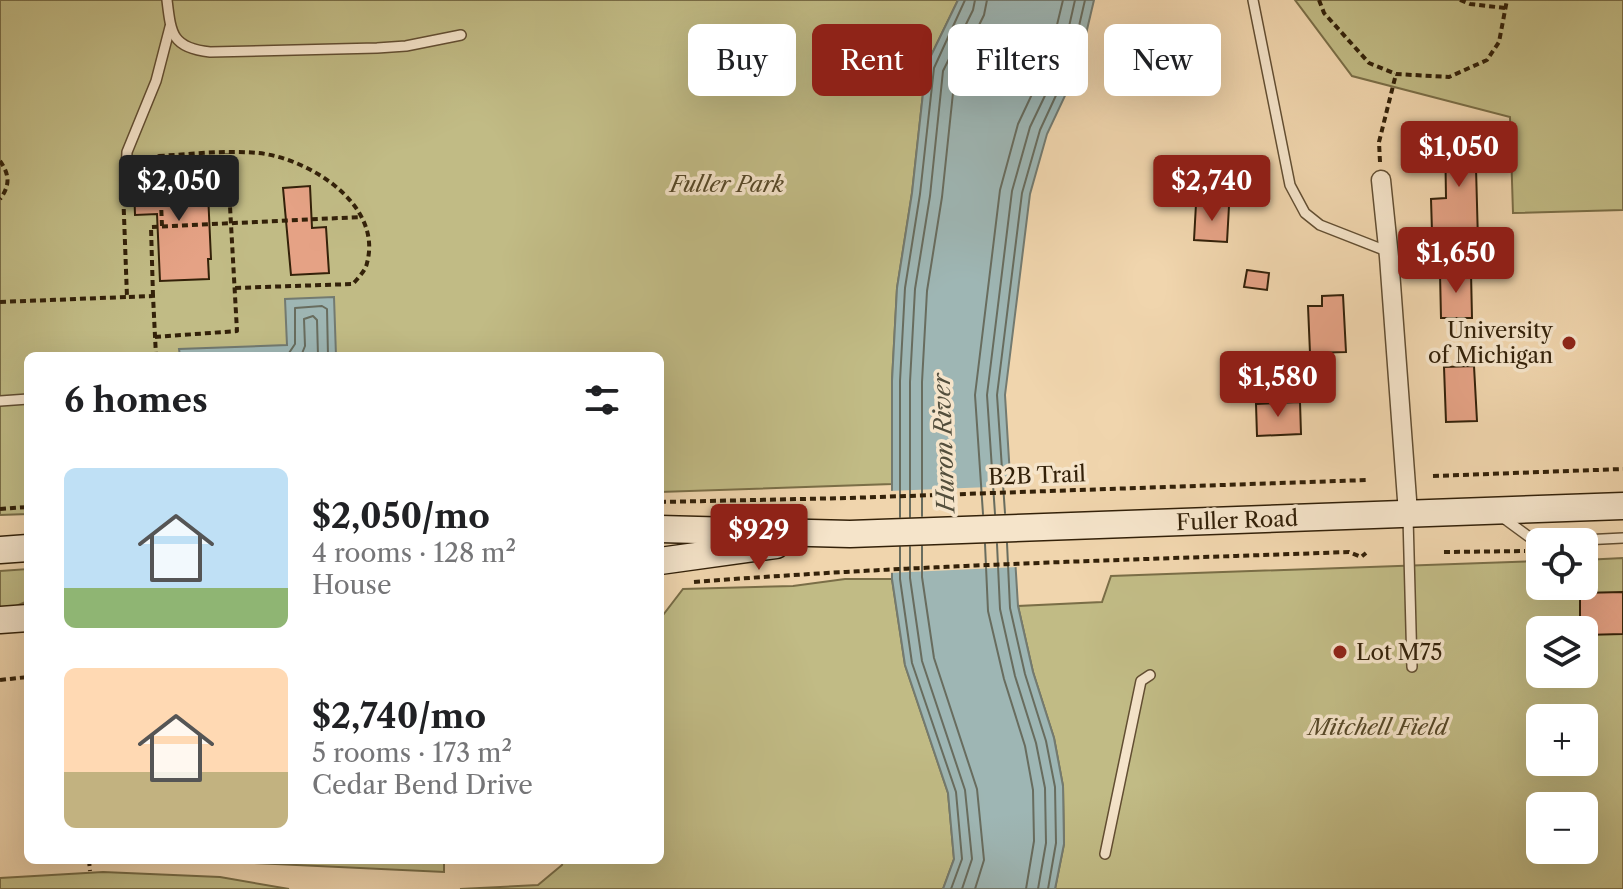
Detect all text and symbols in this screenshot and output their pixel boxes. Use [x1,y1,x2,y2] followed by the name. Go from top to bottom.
[688,24,796,96] chip: Buy
[812,24,932,96] chip: Rent
[948,24,1088,96] chip: Filters
[1104,24,1221,96] chip: New
[1394,121,1524,189] pin: $1,050
[1419,131,1499,163] text: $1,050
[114,155,244,223] pin: $2,050
[1147,155,1277,223] pin: $2,740
[137,165,221,197] text: $2,050
[1171,165,1253,197] text: $2,740
[668,171,785,198] park label: Fuller Park
[1391,227,1521,295] pin: $1,650
[1416,237,1496,269] text: $1,650
[1428,317,1554,369] place label: University of Michigan
[1560,334,1578,352] marker: University of Michigan
[1213,351,1343,419] pin: $1,580
[1238,361,1318,393] text: $1,580
[927,371,960,515] water label: Huron River
[580,378,624,422] icon: filters
[64,379,208,421] text: 6 homes
[988,460,1087,491] street label: B2B Trail
[312,495,490,537] text: $2,050/mo
[128,500,224,596] icon: home
[712,504,806,572] pin: $929
[1175,505,1299,536] street label: Fuller Road
[729,514,789,546] text: $929
[1526,528,1598,864] map controls
[1526,528,1598,600] button: locate
[312,537,516,569] text: 4 rooms · 128 m²
[312,569,392,601] text: House
[1526,616,1598,688] button: layers
[1356,639,1443,666] place label: Lot M75
[1331,643,1349,661] marker: Lot M75
[312,695,486,737] text: $2,740/mo
[128,700,224,796] icon: home
[1526,704,1598,776] button: +
[1306,714,1449,741] park label: Mitchell Field
[312,737,512,769] text: 5 rooms · 173 m²
[312,769,533,801] text: Cedar Bend Drive
[1526,792,1598,864] button: −

